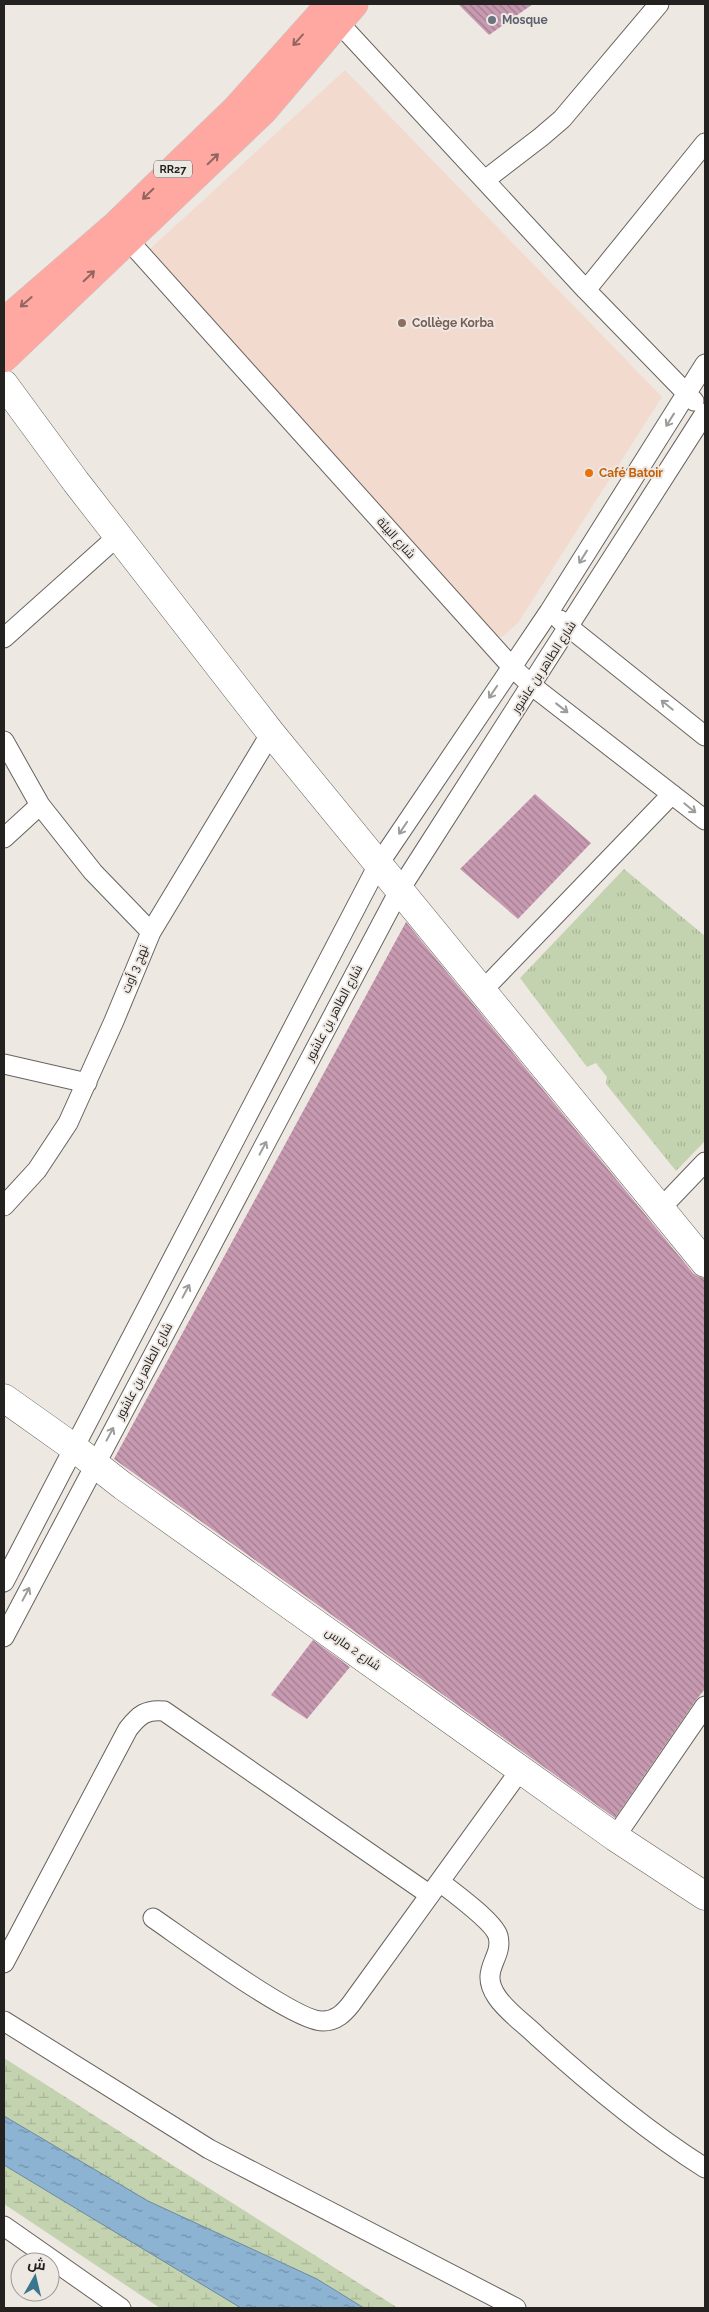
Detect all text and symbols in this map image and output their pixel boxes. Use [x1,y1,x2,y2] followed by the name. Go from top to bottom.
[502,13,548,27] place label: Mosque
[486,14,498,26] marker: Mosque
[292,34,304,47] one-way arrow
[206,153,219,165] one-way arrow
[154,160,192,178] road number: RR27
[142,188,154,200] one-way arrow
[83,270,96,282] one-way arrow
[20,296,33,308] one-way arrow
[412,316,494,330] place label: Collège Korba
[396,317,408,329] marker: Collège Korba
[664,412,674,426] one-way arrow
[599,466,663,480] place label: Café Batoir
[583,467,595,479] marker: Café Batoir
[373,515,418,562] street label: شارع البيئة
[578,550,588,564] one-way arrow
[508,618,580,717] street label: شارع الطاهر بن عاشور
[488,685,498,699] one-way arrow
[661,700,674,711] one-way arrow
[555,703,569,713] one-way arrow
[683,803,697,813] one-way arrow
[398,820,408,834] one-way arrow
[118,943,152,995] street label: نهج 3 أوت
[302,962,366,1065] street label: شارع الطاهر بن عاشور
[258,1140,268,1155] one-way arrow
[182,1284,191,1299] one-way arrow
[112,1320,176,1423] street label: شارع الطاهر بن عاشور
[105,1427,115,1442] one-way arrow
[22,1587,31,1602] one-way arrow
[322,1625,384,1674] street label: شارع 2 مارس
[10,2252,60,2302] north arrow
[27,2255,47,2274] text: ش

